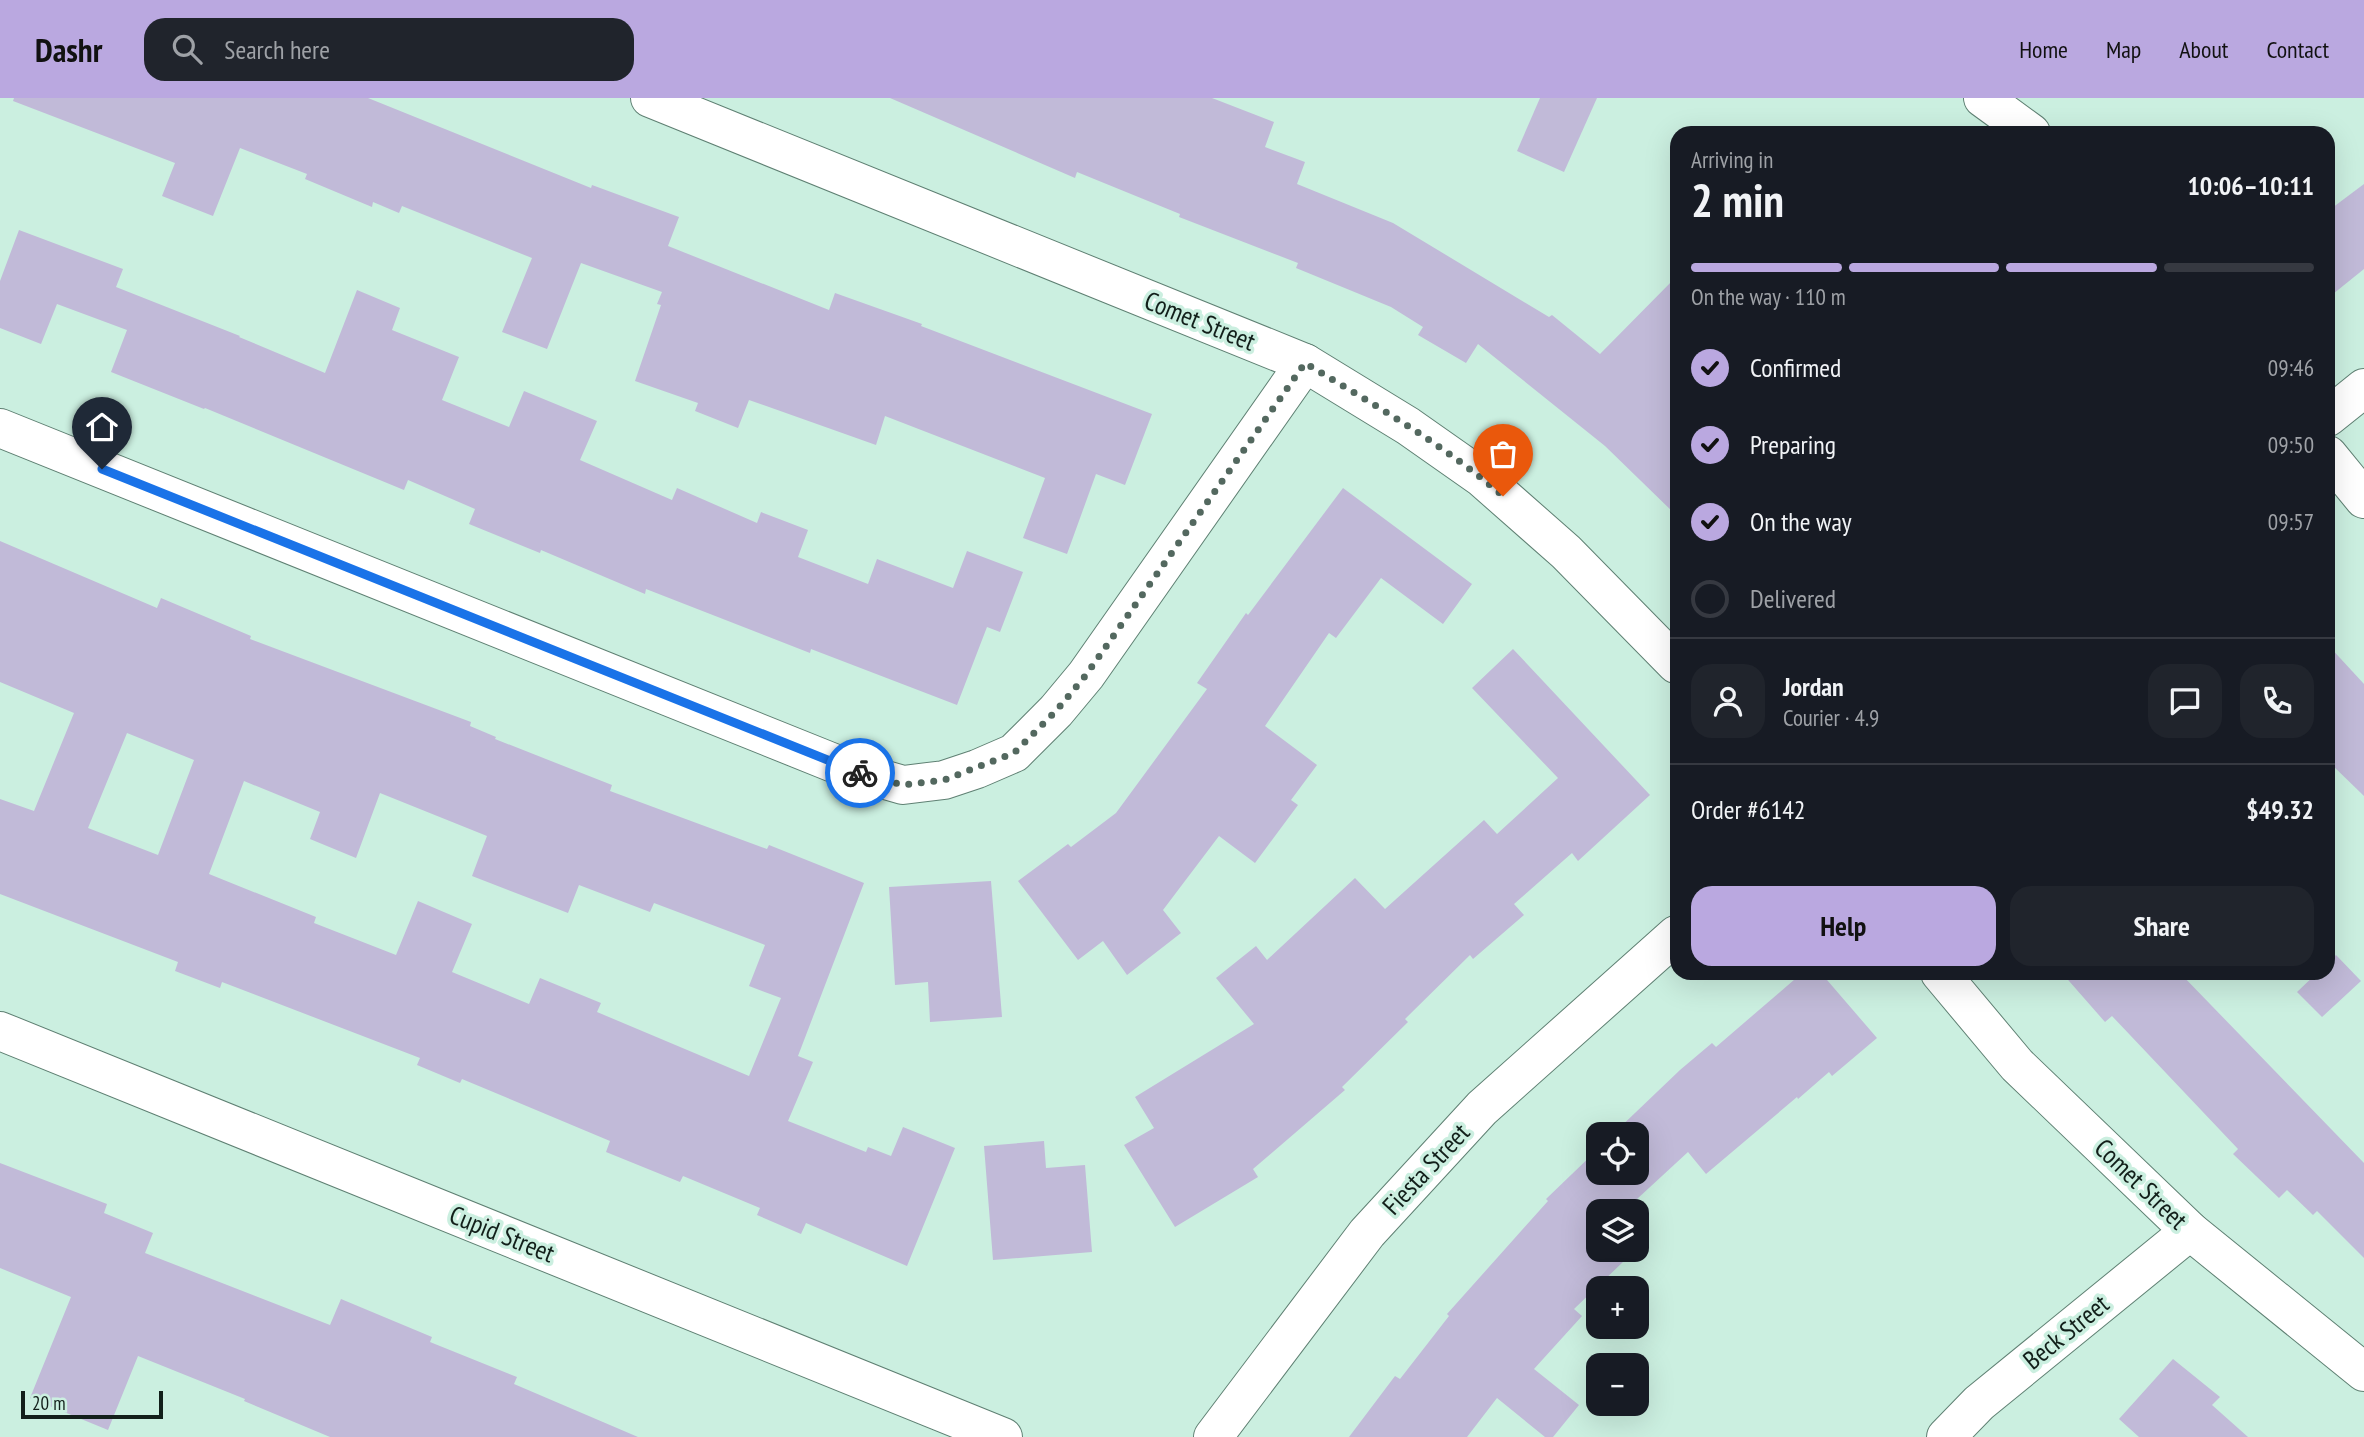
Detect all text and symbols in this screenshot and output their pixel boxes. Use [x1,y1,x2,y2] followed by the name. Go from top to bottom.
[144,18,634,81] search box
[35,28,102,71] text: Dashr
[168,30,206,68] icon: search
[224,33,330,66] text: Search here
[2019,34,2068,65] text: Home
[2106,34,2141,65] text: Map
[2179,34,2228,65] text: About
[2266,34,2329,65] text: Contact
[1691,145,1773,174] text: Arriving in
[2187,169,2314,202] text: 10:06–10:11
[1691,170,1784,230] text: 2 min
[1691,282,1846,311] text: On the way · 110 m
[1140,283,1260,358] street label: Comet Street
[1691,349,1729,387] icon: check
[1750,351,1841,384] text: Confirmed
[2268,353,2314,382] text: 09:46
[72,397,132,469] pin
[83,408,121,446] icon: home
[1473,424,1533,496] pin
[1691,426,1729,464] icon: check
[1750,428,1836,461] text: Preparing
[2268,430,2314,459] text: 09:50
[1484,435,1522,473] icon: bag
[1691,503,1729,541] icon: check
[1750,505,1852,538] text: On the way
[2268,507,2314,536] text: 09:57
[1750,582,1836,615] text: Delivered
[1691,664,1765,738] button: person
[2148,664,2222,738] button: chat
[2240,664,2314,738] button: phone
[1783,670,1844,703] text: Jordan
[1783,703,1879,732] text: Courier · 4.9
[825,738,895,808] courier
[841,754,879,792] icon: bike
[1691,793,1806,826] text: Order #6142
[2246,793,2314,826] text: $49.32
[1691,886,1996,966] button: Help
[2010,886,2314,966] button: Share
[1375,1116,1476,1221] street label: Fiesta Street
[1586,1122,1649,1416] map controls
[1586,1122,1649,1185] button: locate
[2088,1131,2195,1236] street label: Comet Street
[445,1198,560,1270] street label: Cupid Street
[1586,1199,1649,1262] button: layers
[1586,1276,1649,1339] button: +
[2016,1287,2115,1376] street label: Beck Street
[1586,1353,1649,1416] button: −
[21,1388,163,1420] scale bar
[32,1391,66,1415] text: 20 m

